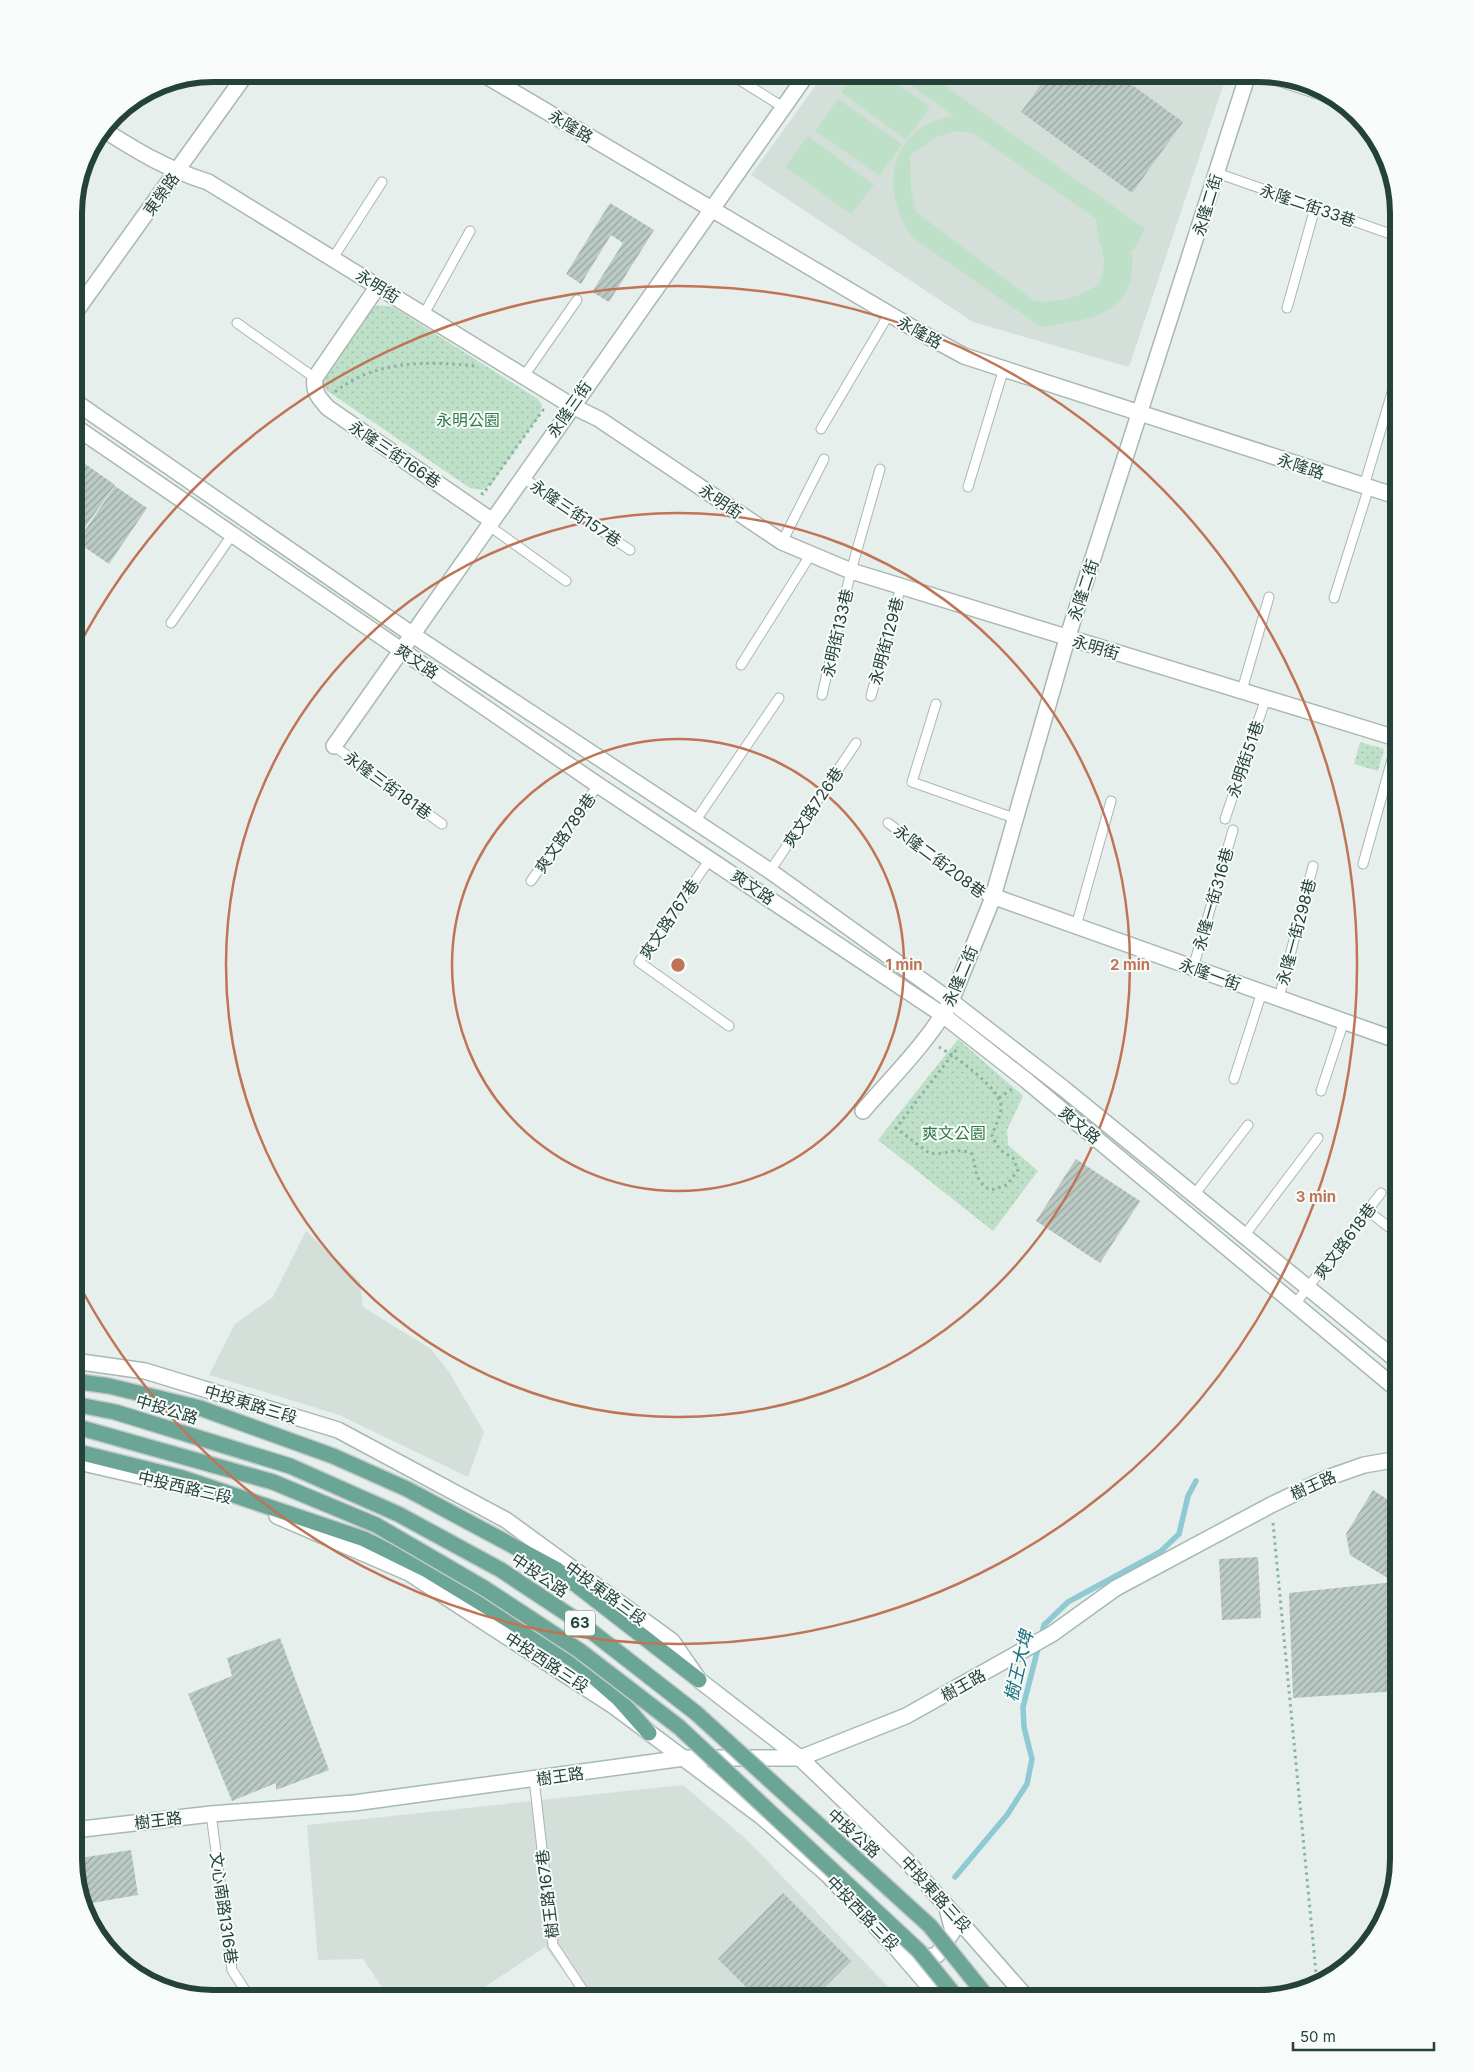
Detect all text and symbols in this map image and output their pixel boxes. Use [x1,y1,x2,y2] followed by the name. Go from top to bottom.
[545,105,597,147] street label: 永隆路
[139,169,183,219] street label: 東榮路
[1188,171,1226,239] street label: 永隆二街
[1258,179,1358,231] street label: 永隆二街33巷
[352,265,404,307] street label: 永明街
[894,312,946,352] street label: 永隆路
[542,377,596,441] street label: 永隆三街
[436,410,500,430] park label: 永明公園
[345,416,445,492] street label: 永隆三街166巷
[1275,449,1327,483] street label: 永隆路
[527,475,625,551] street label: 永隆三街157巷
[696,479,746,523] street label: 永明街
[1064,556,1102,624] street label: 永隆二街
[817,587,857,679] street label: 永明街133巷
[865,595,907,687] street label: 永明街129巷
[1070,630,1122,664] street label: 永明街
[392,639,442,683] street label: 爽文路
[1222,718,1268,800] street label: 永明街51巷
[340,747,436,823] street label: 永隆三街181巷
[779,763,847,851] street label: 爽文路726巷
[530,789,600,877] street label: 爽文路789巷
[890,820,990,902] street label: 永隆二街208巷
[1189,845,1237,953] street label: 永隆一街316巷
[728,865,778,909] street label: 爽文路
[635,875,703,963] street label: 爽文路767巷
[1272,876,1320,988] street label: 永隆一街298巷
[938,943,982,1009] street label: 永隆二街
[1177,954,1243,994] street label: 永隆一街
[885,955,923,974] text: 1 min
[1110,955,1150,974] text: 2 min
[669,956,687,974] centre of rings
[1055,1102,1105,1148] street label: 爽文路
[922,1123,986,1143] park label: 爽文公園
[1296,1187,1336,1206] text: 3 min
[1310,1199,1380,1283] street label: 爽文路618巷
[202,1380,300,1428] street label: 中投東路三段
[133,1390,201,1428] street label: 中投公路
[136,1466,234,1508] street label: 中投西路三段
[1287,1466,1339,1504] street label: 樹王路
[508,1549,572,1601] street label: 中投公路
[561,1557,651,1629] street label: 中投東路三段
[565,1610,595,1636] road number: 63
[1000,1626,1037,1703] water label: 樹王大埤
[501,1627,593,1697] street label: 中投西路三段
[937,1665,989,1705] street label: 樹王路
[535,1763,585,1789] street label: 樹王路
[824,1804,884,1862] street label: 中投公路
[133,1807,183,1833] street label: 樹王路
[532,1848,562,1940] street label: 樹王路167巷
[206,1851,242,1965] street label: 文心南路1316巷
[896,1852,976,1936] street label: 中投東路三段
[822,1872,904,1954] street label: 中投西路三段
[1293,2020,1434,2052] scale bar
[1300,2027,1336,2046] text: 50 m

